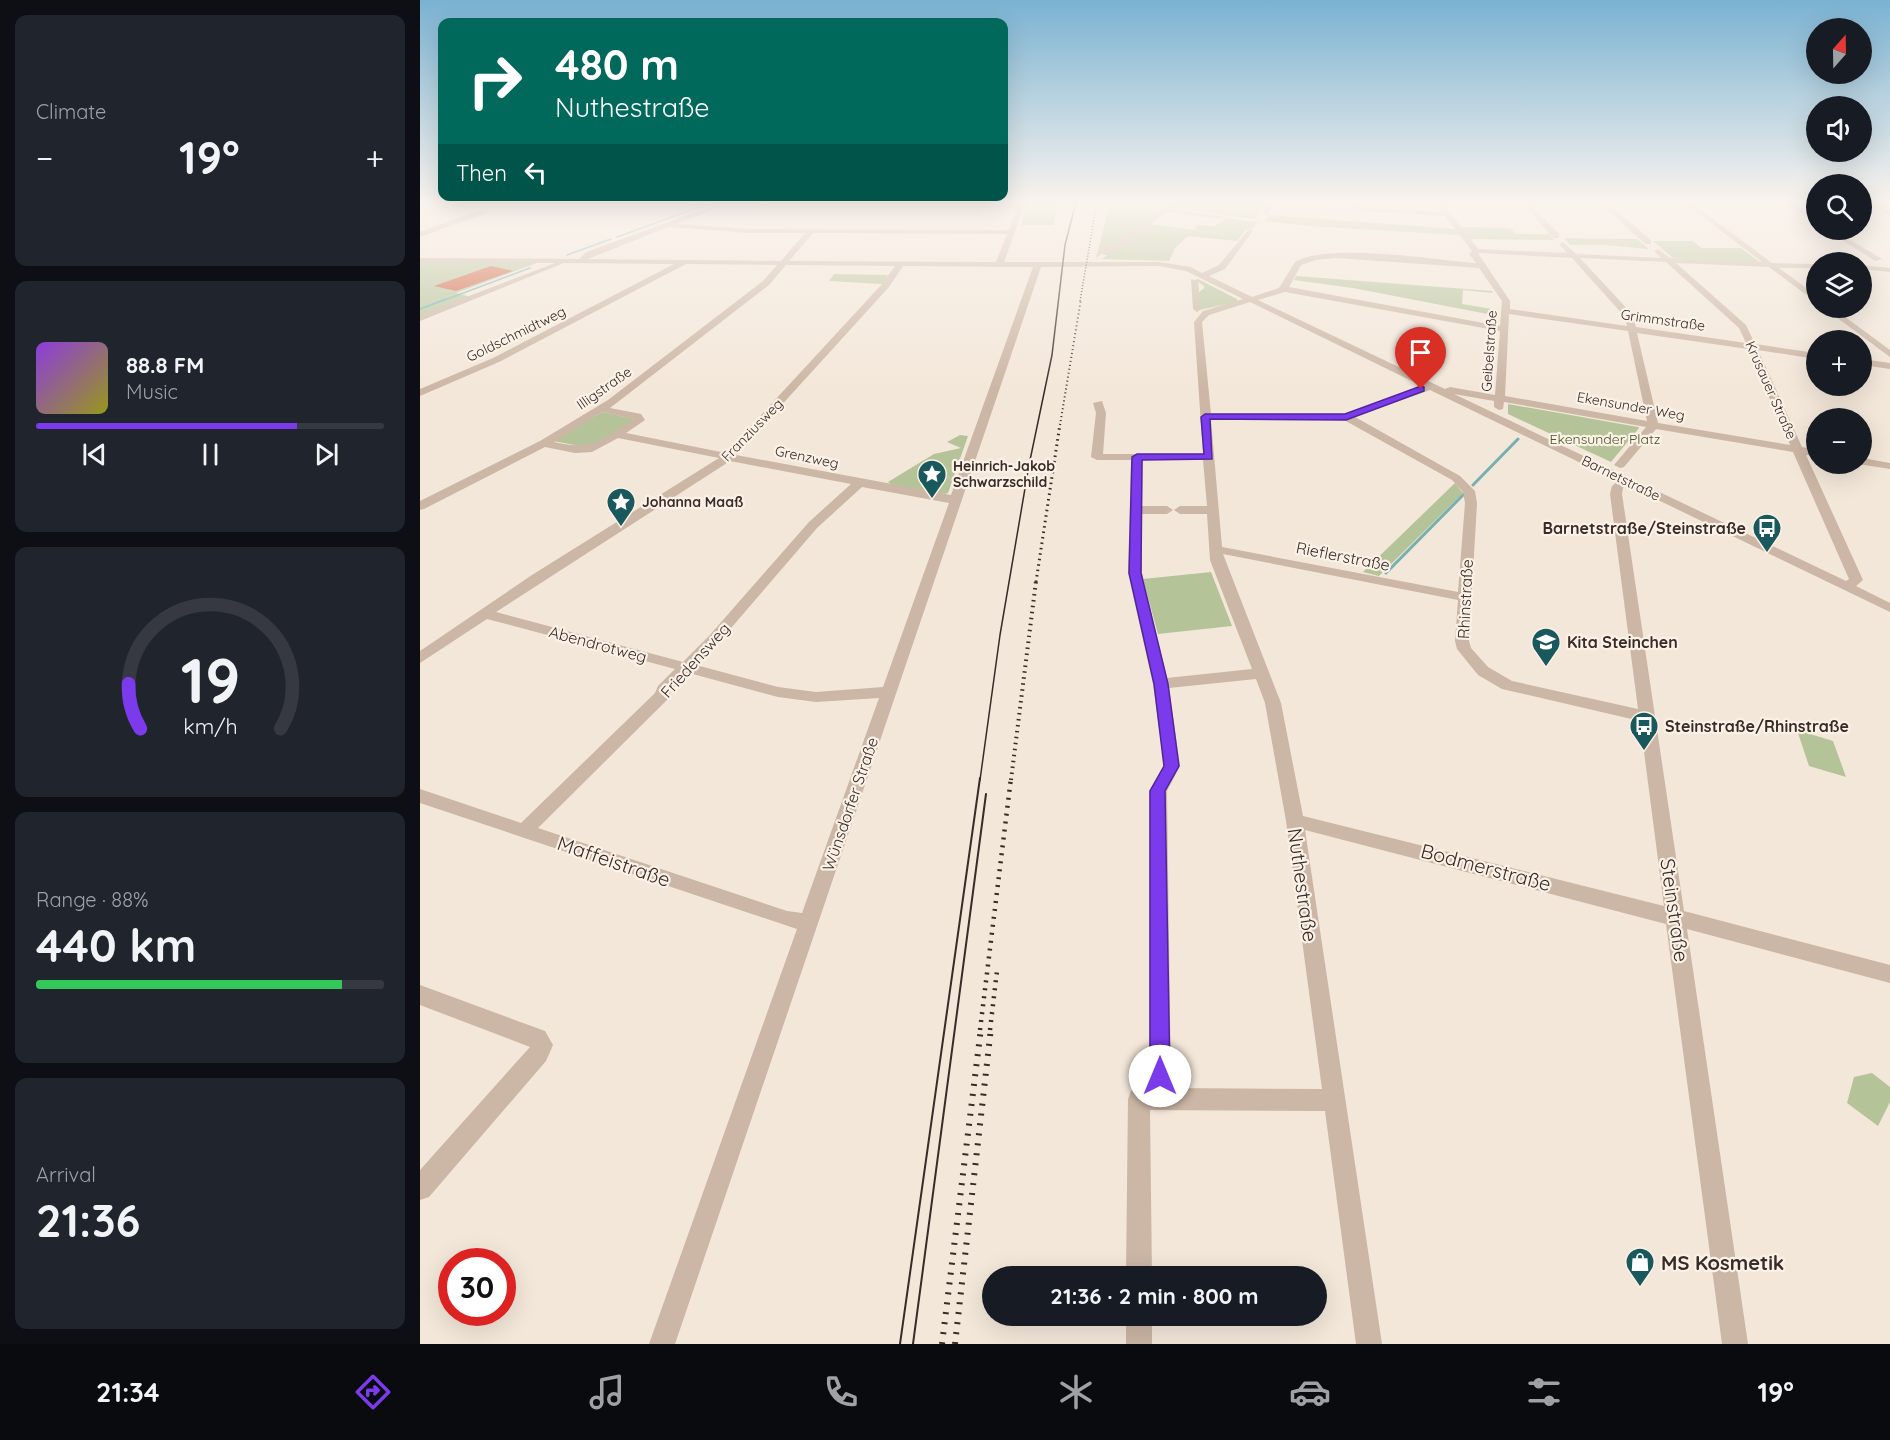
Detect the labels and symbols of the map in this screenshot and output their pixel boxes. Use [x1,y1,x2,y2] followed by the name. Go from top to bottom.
[1806,18,1872,84] north arrow
[463,302,569,366] street label: Goldschmidtweg
[1620,305,1706,335] street label: Grimmstraße
[1477,310,1501,392] street label: Geibelstraße
[1395,327,1446,389] pin
[1741,338,1801,442] street label: Krusauer Straße
[573,363,635,413] street label: Illigstraße
[1576,388,1686,424] street label: Ekensunder Weg
[717,395,787,465] street label: Franziusweg
[1550,430,1661,448] park label: Ekensunder Platz
[774,441,840,473] street label: Grenzweg
[1579,451,1663,505] street label: Barnetstraße
[953,457,1055,491] place label: Heinrich-Jakob Schwarzschild
[916,458,948,500] place icon: Heinrich-Jakob Schwarzschild
[605,486,637,528] place icon: Johanna Maaß
[642,493,743,511] place label: Johanna Maaß
[1751,512,1783,554] bus stop icon: Barnetstraße/Steinstraße
[1542,518,1746,538] place label: Barnetstraße/Steinstraße
[1294,537,1392,575] street label: Rieflerstraße
[1453,559,1477,639] street label: Rhinstraße
[656,618,734,702] street label: Friedensweg
[547,621,649,667] street label: Abendrotweg
[1530,626,1562,668] school or university icon: Kita Steinchen
[1567,632,1678,652] place label: Kita Steinchen
[1628,710,1660,752] bus stop icon: Steinstraße/Rhinstraße
[1665,716,1849,736] place label: Steinstraße/Rhinstraße
[818,734,882,874] street label: Wünsdorfer Straße
[1283,827,1323,943] street label: Nuthestraße
[554,830,674,892] street label: Maffeistraße
[1418,838,1554,896] street label: Bodmerstraße
[1655,857,1695,963] street label: Steinstraße
[1128,1044,1192,1108] position arrow
[1624,1246,1656,1288] shop icon: MS Kosmetik
[438,1248,516,1326] speed limit sign: 30
[1661,1250,1784,1275] place label: MS Kosmetik

